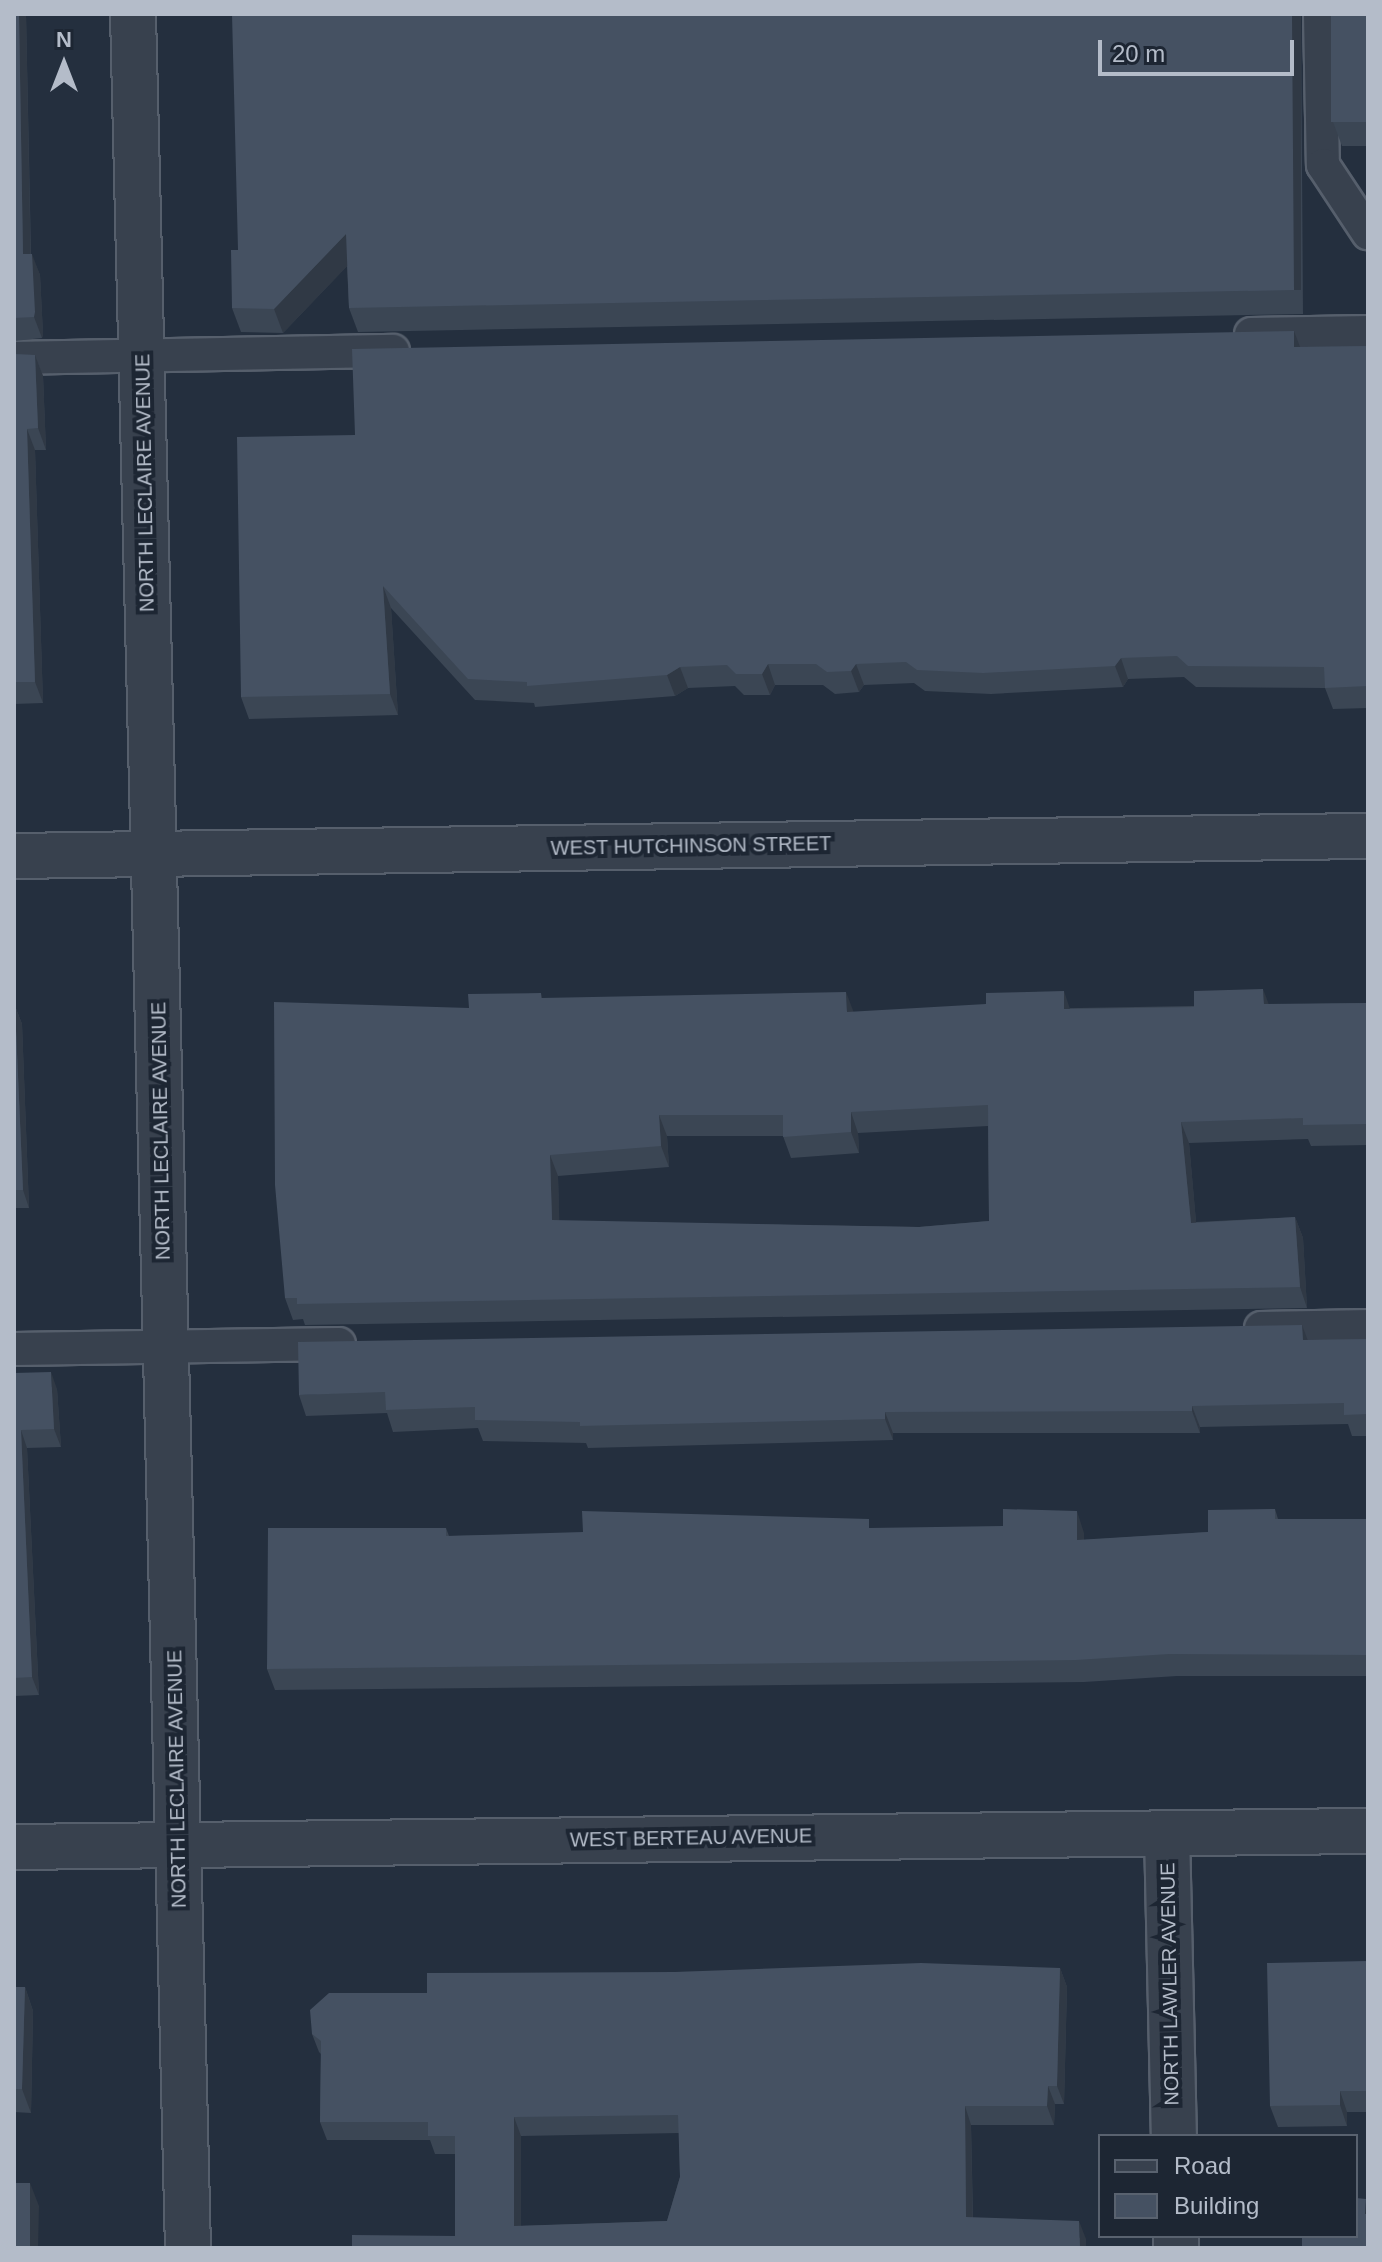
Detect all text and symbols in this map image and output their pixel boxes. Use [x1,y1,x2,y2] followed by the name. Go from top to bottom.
[24,24,104,104] north arrow
[1102,24,1298,74] scale bar
[56,27,72,52] text: N
[1112,40,1165,67] text: 20 m
[131,353,159,613] street label: NORTH LECLAIRE AVENUE
[550,832,832,860] street label: WEST HUTCHINSON STREET
[147,1001,175,1261] street label: NORTH LECLAIRE AVENUE
[163,1649,191,1909] street label: NORTH LECLAIRE AVENUE
[569,1824,813,1852] street label: WEST BERTEAU AVENUE
[1156,1862,1184,2106] street label: NORTH LAWLER AVENUE
[1098,2134,1358,2238] legend
[1174,2152,1231,2179] text: Road
[1174,2192,1259,2219] text: Building

